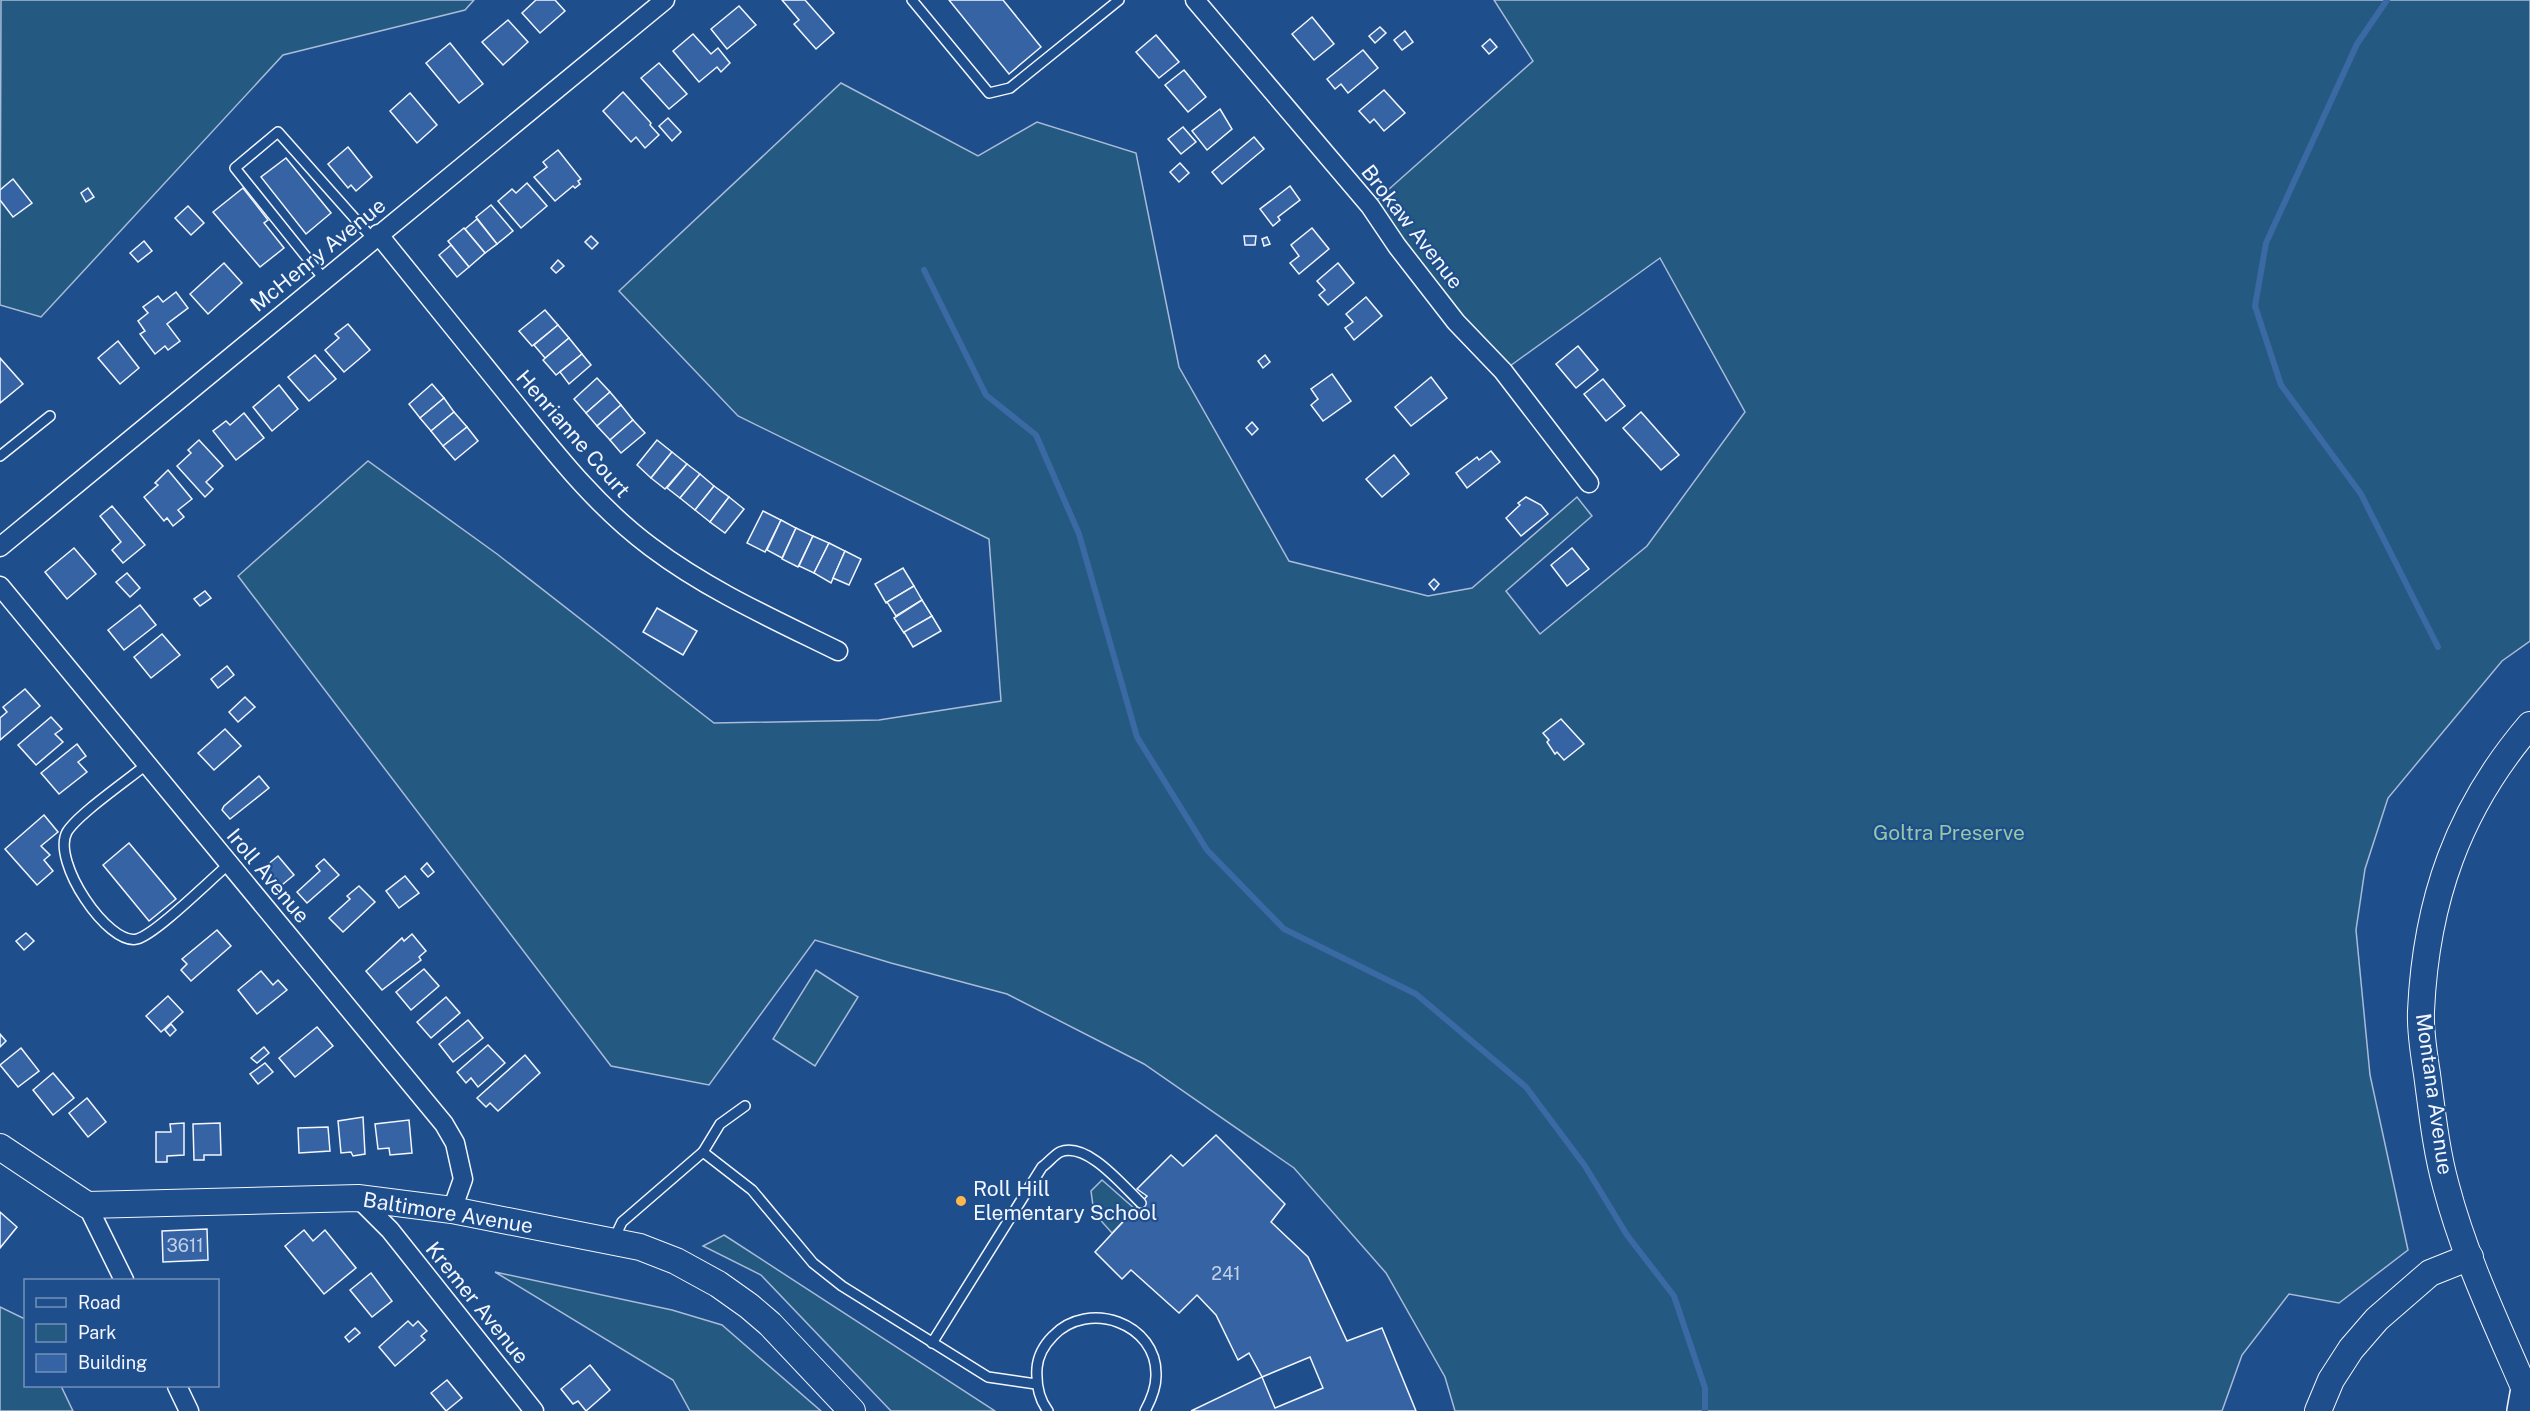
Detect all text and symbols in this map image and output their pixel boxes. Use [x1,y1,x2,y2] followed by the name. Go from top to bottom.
[1356,160,1469,294] street label: Brokaw Avenue
[245,192,390,317] street label: McHenry Avenue
[511,365,636,503] street label: Henrianne Court
[1873,820,2025,845] park label: Goltra Preserve
[222,823,315,928] street label: Iroll Avenue
[2411,1012,2458,1176] street label: Montana Avenue
[973,1176,1157,1225] place label: Roll Hill Elementary School
[361,1187,535,1238] street label: Baltimore Avenue
[954,1194,968,1208] marker: Roll Hill Elementary School
[166,1235,204,1256] house number: 3611
[421,1237,534,1369] street label: Kremer Avenue
[1211,1263,1241,1284] house number: 241
[24,1279,219,1387] legend
[78,1292,121,1313] text: Road
[78,1322,116,1343] text: Park
[78,1352,147,1373] text: Building

